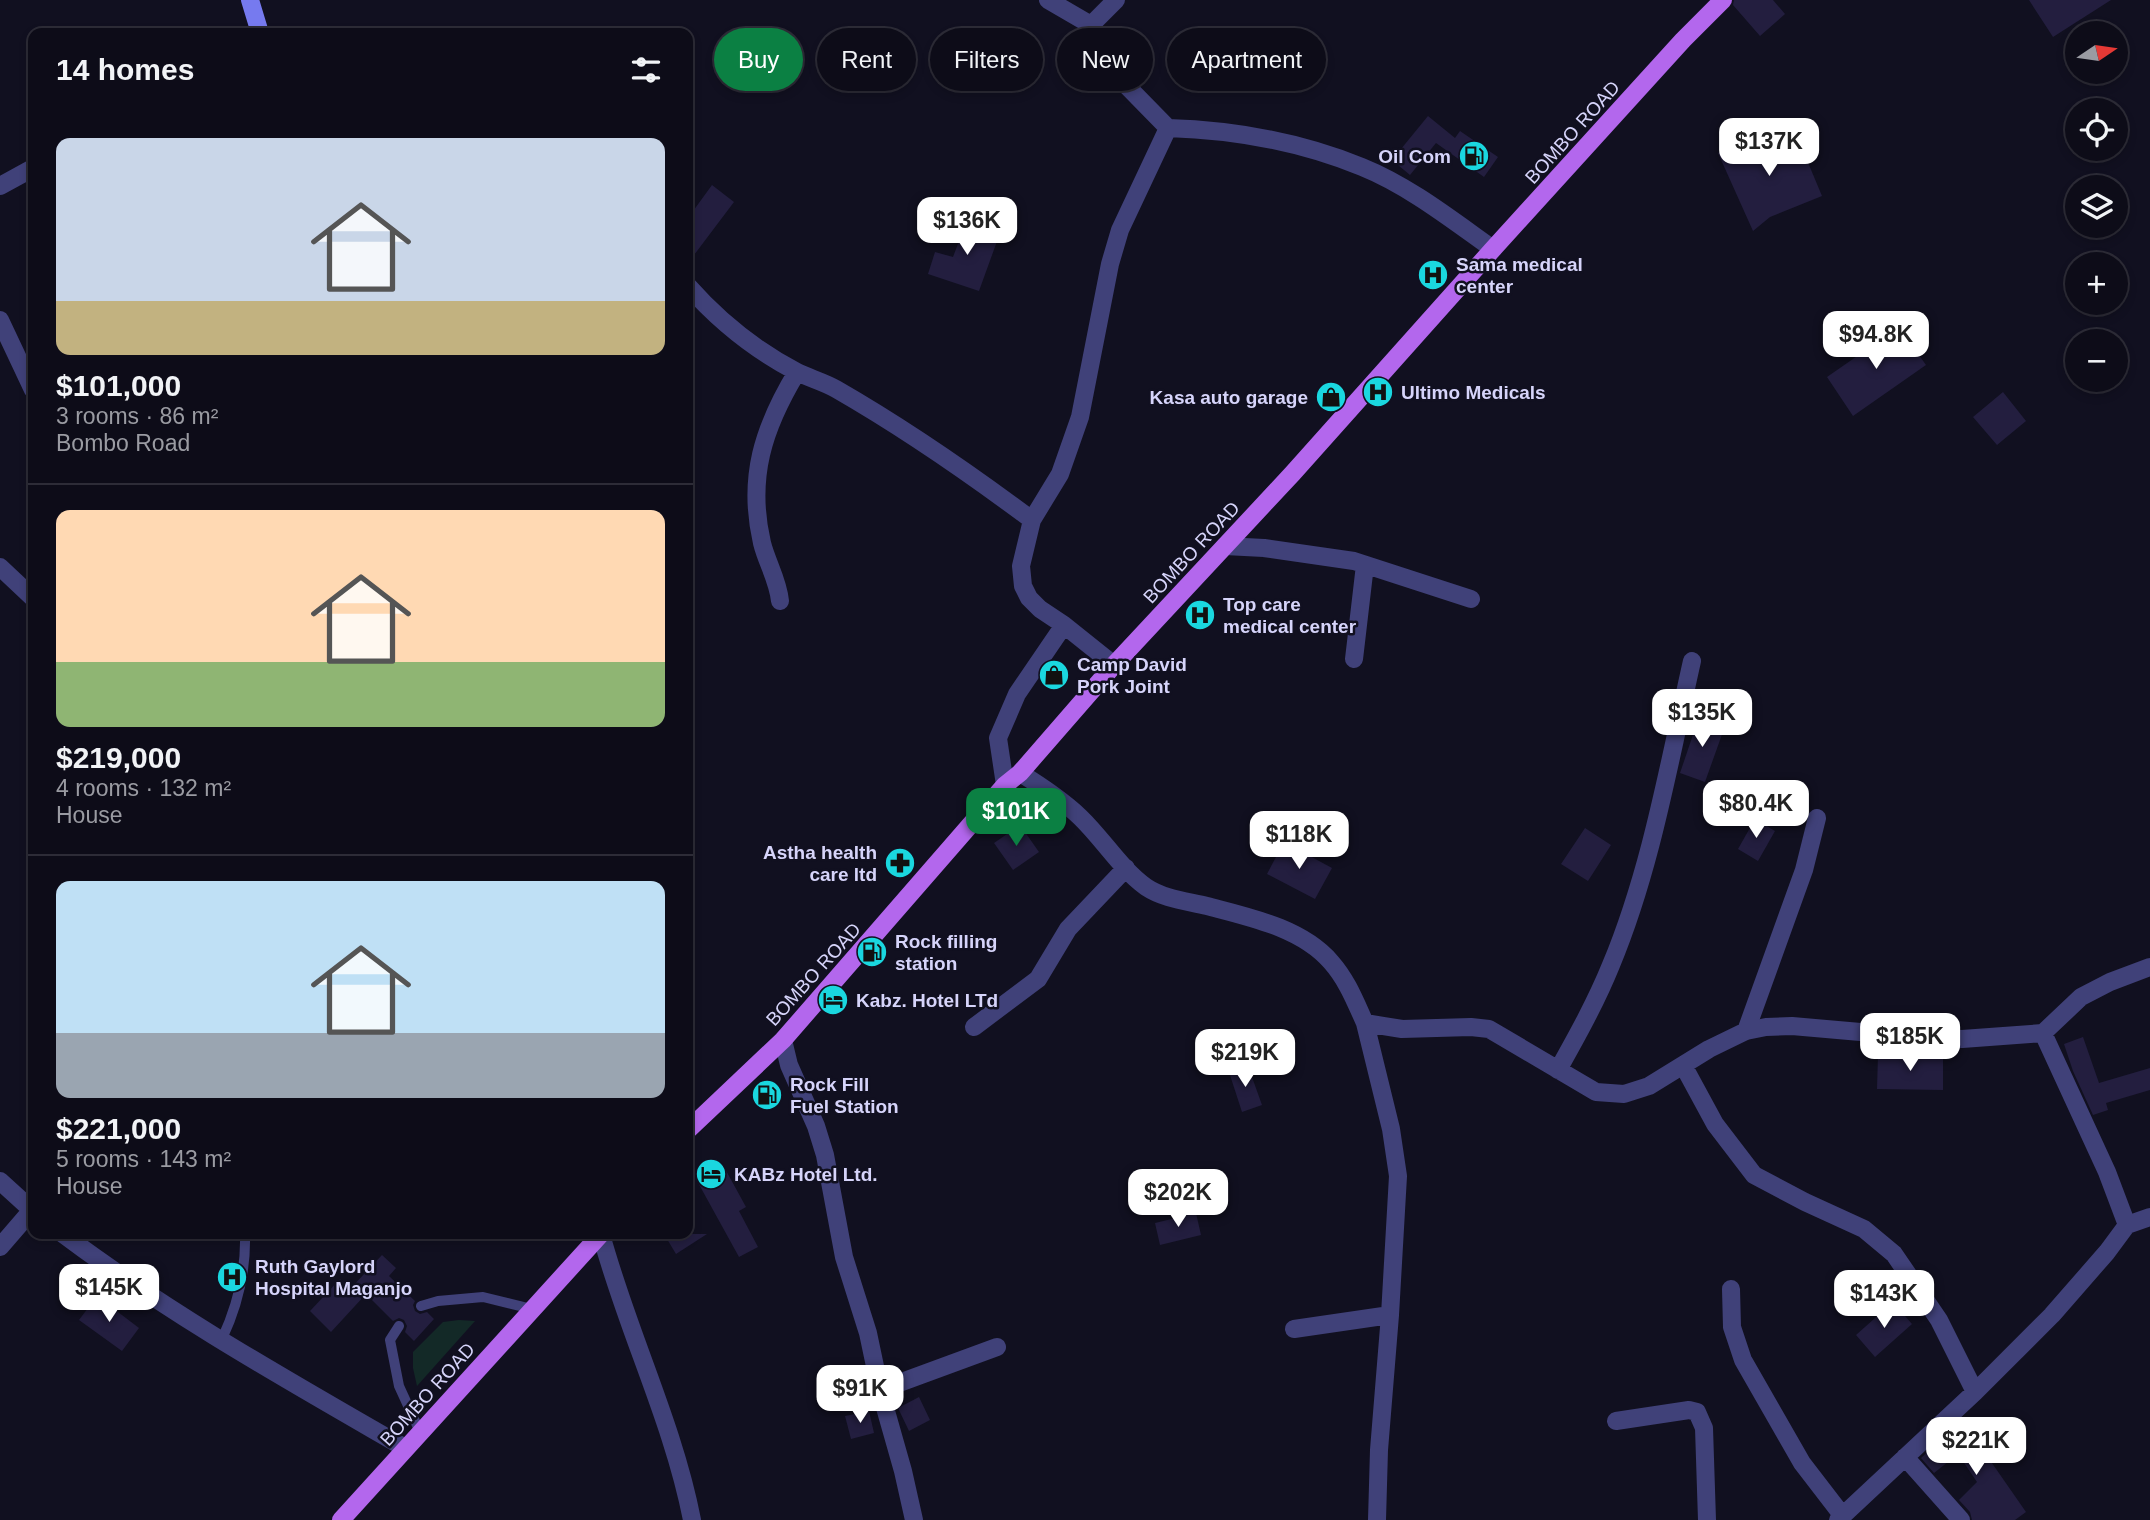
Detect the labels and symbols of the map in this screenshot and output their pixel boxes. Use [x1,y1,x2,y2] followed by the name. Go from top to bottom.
[2065,21,2128,84] north arrow
[1521,77,1624,188] street label: BOMBO ROAD
[1720,118,1818,178] pin: $137K
[1457,139,1491,173] fuel station icon: Oil Com
[1378,146,1451,167] place label: Oil Com
[918,198,1016,257] pin: $136K
[1456,254,1583,297] place label: Sama medical center
[1416,258,1450,292] hospital icon: Sama medical center
[1819,312,1933,371] pin: $94.8K
[1361,375,1395,409] hospital icon: Ultimo Medicals
[1314,380,1348,414] shop icon: Kasa auto garage
[1401,382,1546,403] place label: Ultimo Medicals
[1150,387,1308,408] place label: Kasa auto garage
[1139,497,1244,607] street label: BOMBO ROAD
[1223,594,1357,637] place label: Top care medical center
[1183,598,1217,632] hospital icon: Top care medical center
[1077,654,1187,697] place label: Camp David Pork Joint
[1037,658,1071,692] shop icon: Camp David Pork Joint
[1653,690,1751,749] pin: $135K
[1699,780,1813,840] pin: $80.4K
[967,788,1065,848] pin: $101K
[1250,812,1348,871] pin: $118K
[763,842,877,885] place label: Astha health care ltd
[883,846,917,880] pharmacy icon: Astha health care ltd
[762,919,865,1030] street label: BOMBO ROAD
[895,931,997,974] place label: Rock filling station
[855,935,889,969] fuel station icon: Rock filling station
[816,983,850,1017] hotel icon: Kabz. Hotel LTd
[856,990,998,1011] place label: Kabz. Hotel LTd
[1861,1014,1959,1073] pin: $185K
[1196,1030,1294,1089] pin: $219K
[790,1074,899,1117] place label: Rock Fill Fuel Station
[750,1078,784,1112] fuel station icon: Rock Fill Fuel Station
[694,1157,728,1191] hotel icon: KABz Hotel Ltd.
[734,1164,878,1185] place label: KABz Hotel Ltd.
[1129,1170,1227,1229] pin: $202K
[255,1256,412,1299] place label: Ruth Gaylord Hospital Maganjo
[215,1260,249,1294] hospital icon: Ruth Gaylord Hospital Maganjo
[60,1264,158,1324] pin: $145K
[1835,1270,1933,1330] pin: $143K
[376,1339,479,1450] street label: BOMBO ROAD
[819,1366,901,1425] pin: $91K
[1927,1418,2025,1477] pin: $221K

